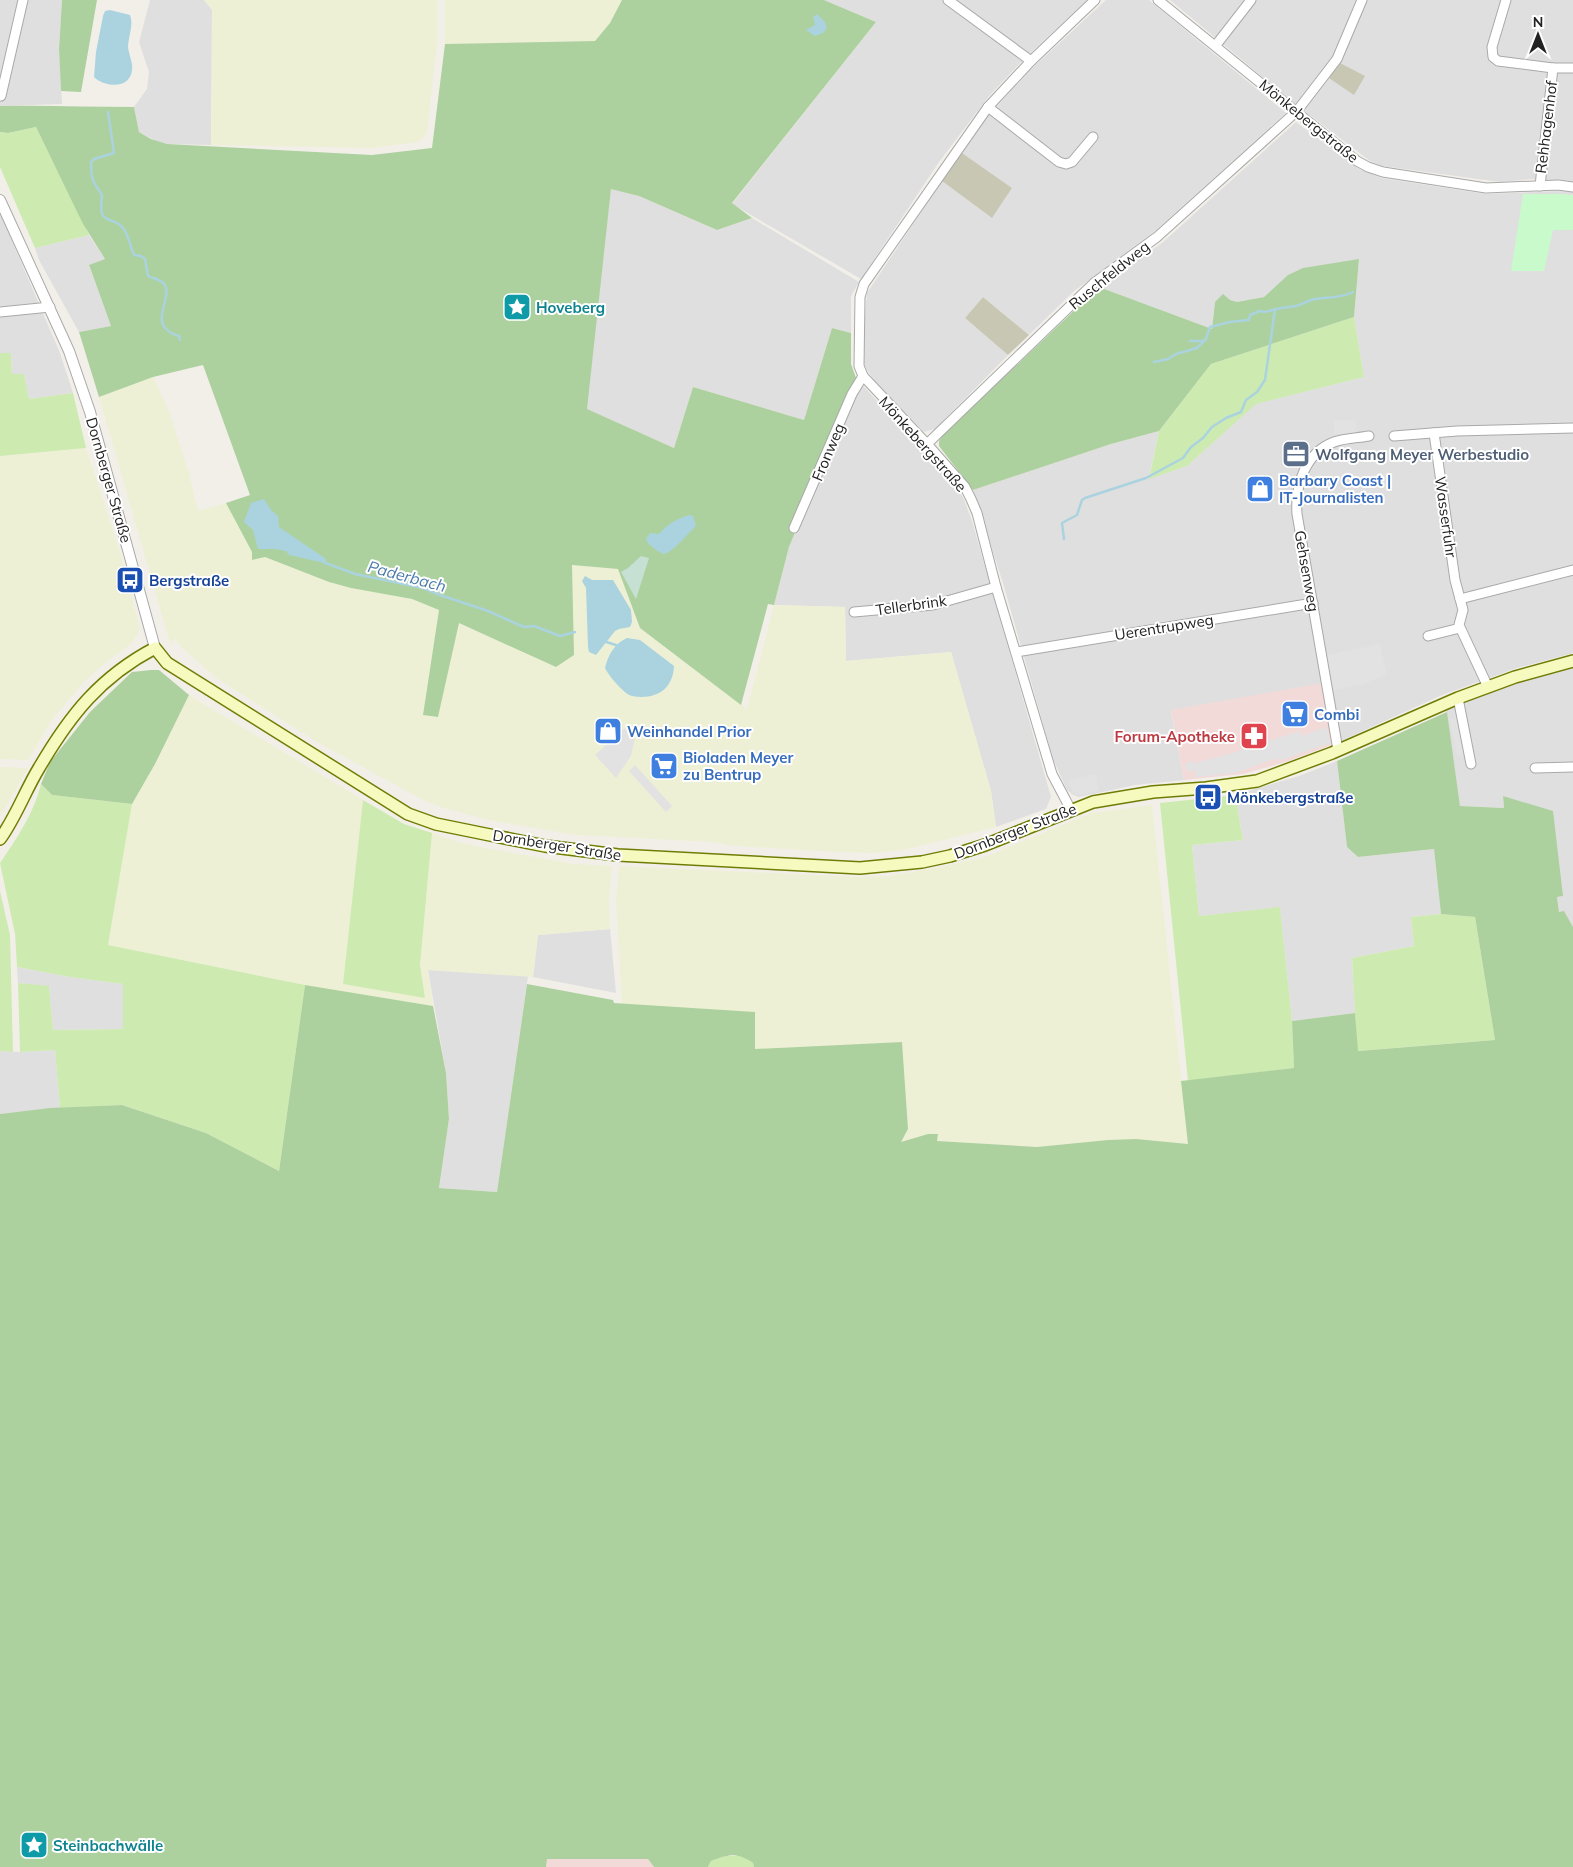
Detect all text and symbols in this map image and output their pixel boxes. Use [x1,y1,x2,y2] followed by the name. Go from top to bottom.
[1513,10,1563,60] north arrow
[1533,13,1543,31] text: N
[1256,75,1362,167] street label: Mönkebergstraße
[1531,79,1561,174] street label: Rehhagenhof
[1065,237,1153,313] street label: Ruschfeldweg
[502,292,532,322] place icon: Hoveberg
[536,298,605,317] place label: Hoveberg
[875,392,971,496] street label: Mönkebergstraße
[82,415,136,545] street label: Dornberger Straße
[807,420,849,484] street label: Fronweg
[1281,439,1311,469] office icon: Wolfgang Meyer Werbestudio
[1315,445,1529,464] place label: Wolfgang Meyer Werbestudio
[1279,471,1391,507] place label: Barbary Coast | IT-Journalisten
[1245,474,1275,504] shop icon: Barbary Coast | IT-Journalisten
[1431,475,1461,559] street label: Wasserfuhr
[1290,529,1324,613] street label: Gehsenweg
[366,556,448,596] water label: Paderbach
[115,565,145,595] bus stop icon: Bergstraße
[149,571,229,590] place label: Bergstraße
[874,591,948,619] street label: Tellerbrink
[1113,610,1215,644] street label: Uerentrupweg
[1280,699,1310,729] supermarket icon: Combi
[1314,705,1359,724] place label: Combi
[593,716,623,746] shop icon: Weinhandel Prior
[1239,721,1269,751] pharmacy icon: Forum-Apotheke
[627,722,752,741] place label: Weinhandel Prior
[1115,727,1235,746] place label: Forum-Apotheke
[683,748,793,784] place label: Bioladen Meyer zu Bentrup
[649,751,679,781] supermarket icon: Bioladen Meyer zu Bentrup
[1193,782,1223,812] bus stop icon: Mönkebergstraße
[1227,788,1354,807] place label: Mönkebergstraße
[951,799,1079,863] street label: Dornberger Straße
[491,825,623,865] street label: Dornberger Straße
[19,1830,49,1860] place icon: Steinbachwälle
[53,1836,163,1855] place label: Steinbachwälle

